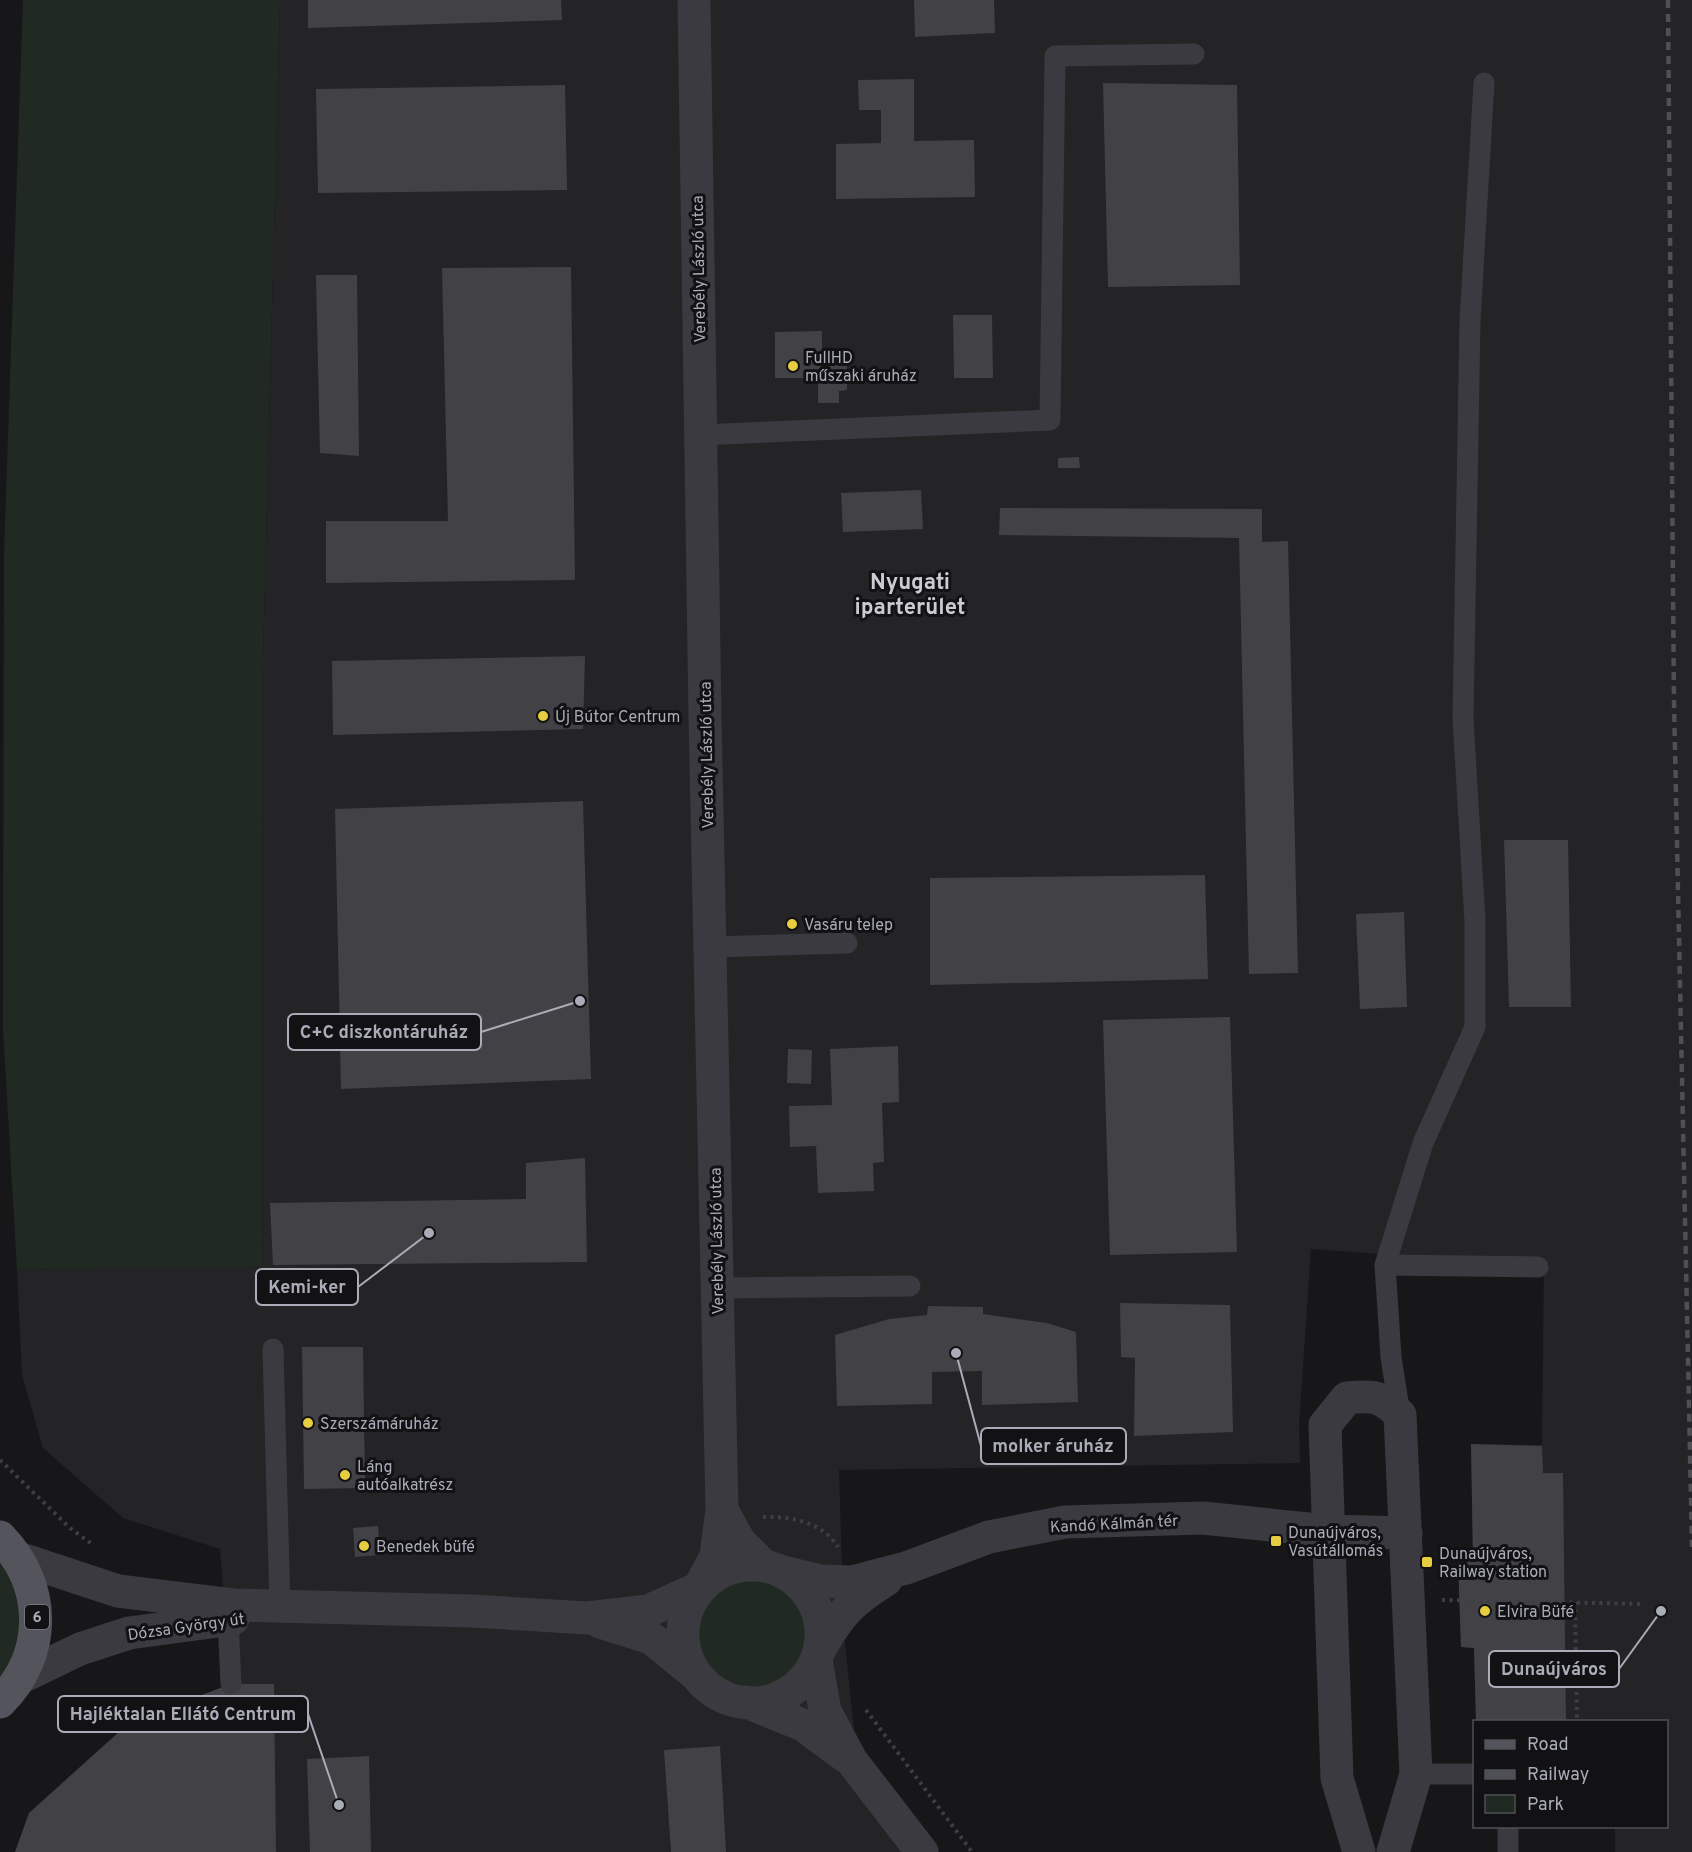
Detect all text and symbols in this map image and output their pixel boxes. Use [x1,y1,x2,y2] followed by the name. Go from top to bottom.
[689,195,711,343] street label: Verebély László utca
[805,349,917,387] place label: FullHD műszaki áruház
[786,359,800,373] marker: FullHD műszaki áruház
[855,570,965,622] district label: Nyugati iparterület
[697,681,719,829] street label: Verebély László utca
[555,706,680,728] place label: Új Bútor Centrum
[536,709,550,723] marker: Új Bútor Centrum
[804,916,893,936] place label: Vasáru telep
[785,917,799,931] marker: Vasáru telep
[288,1014,481,1050] callout: C+C diszkontáruház
[300,1022,468,1045] text: C+C diszkontáruház
[707,1167,729,1315] street label: Verebély László utca
[256,1269,358,1305] callout: Kemi-ker
[268,1277,346,1300] text: Kemi-ker
[320,1415,439,1435] place label: Szerszámáruház
[301,1416,315,1430] marker: Szerszámáruház
[981,1428,1126,1464] callout: molker áruház
[992,1436,1114,1459] text: molker áruház
[357,1458,453,1496] place label: Láng autóalkatrész
[338,1468,352,1482] marker: Láng autóalkatrész
[1049,1512,1179,1538] street label: Kandó Kálmán tér
[1288,1524,1383,1562] place label: Dunaújváros, Vasútállomás
[1269,1534,1283,1548] marker: Dunaújváros, Vasútállomás
[376,1538,475,1558] place label: Benedek büfé
[357,1539,371,1553] marker: Benedek büfé
[1439,1545,1547,1583] place label: Dunaújváros, Railway station
[1420,1555,1434,1569] marker: Dunaújváros, Railway station
[1497,1603,1574,1623] place label: Elvira Büfé
[1478,1604,1492,1618] marker: Elvira Büfé
[25,1605,49,1629] road number: 6
[127,1610,246,1646] street label: Dózsa György út
[1489,1651,1619,1687] callout: Dunaújváros
[1501,1659,1607,1682] text: Dunaújváros
[58,1696,308,1732] callout: Hajléktalan Ellátó Centrum
[70,1704,296,1727] text: Hajléktalan Ellátó Centrum
[1473,1720,1668,1828] legend
[1527,1734,1569,1757] text: Road
[1527,1764,1589,1787] text: Railway
[1527,1794,1564,1817] text: Park

